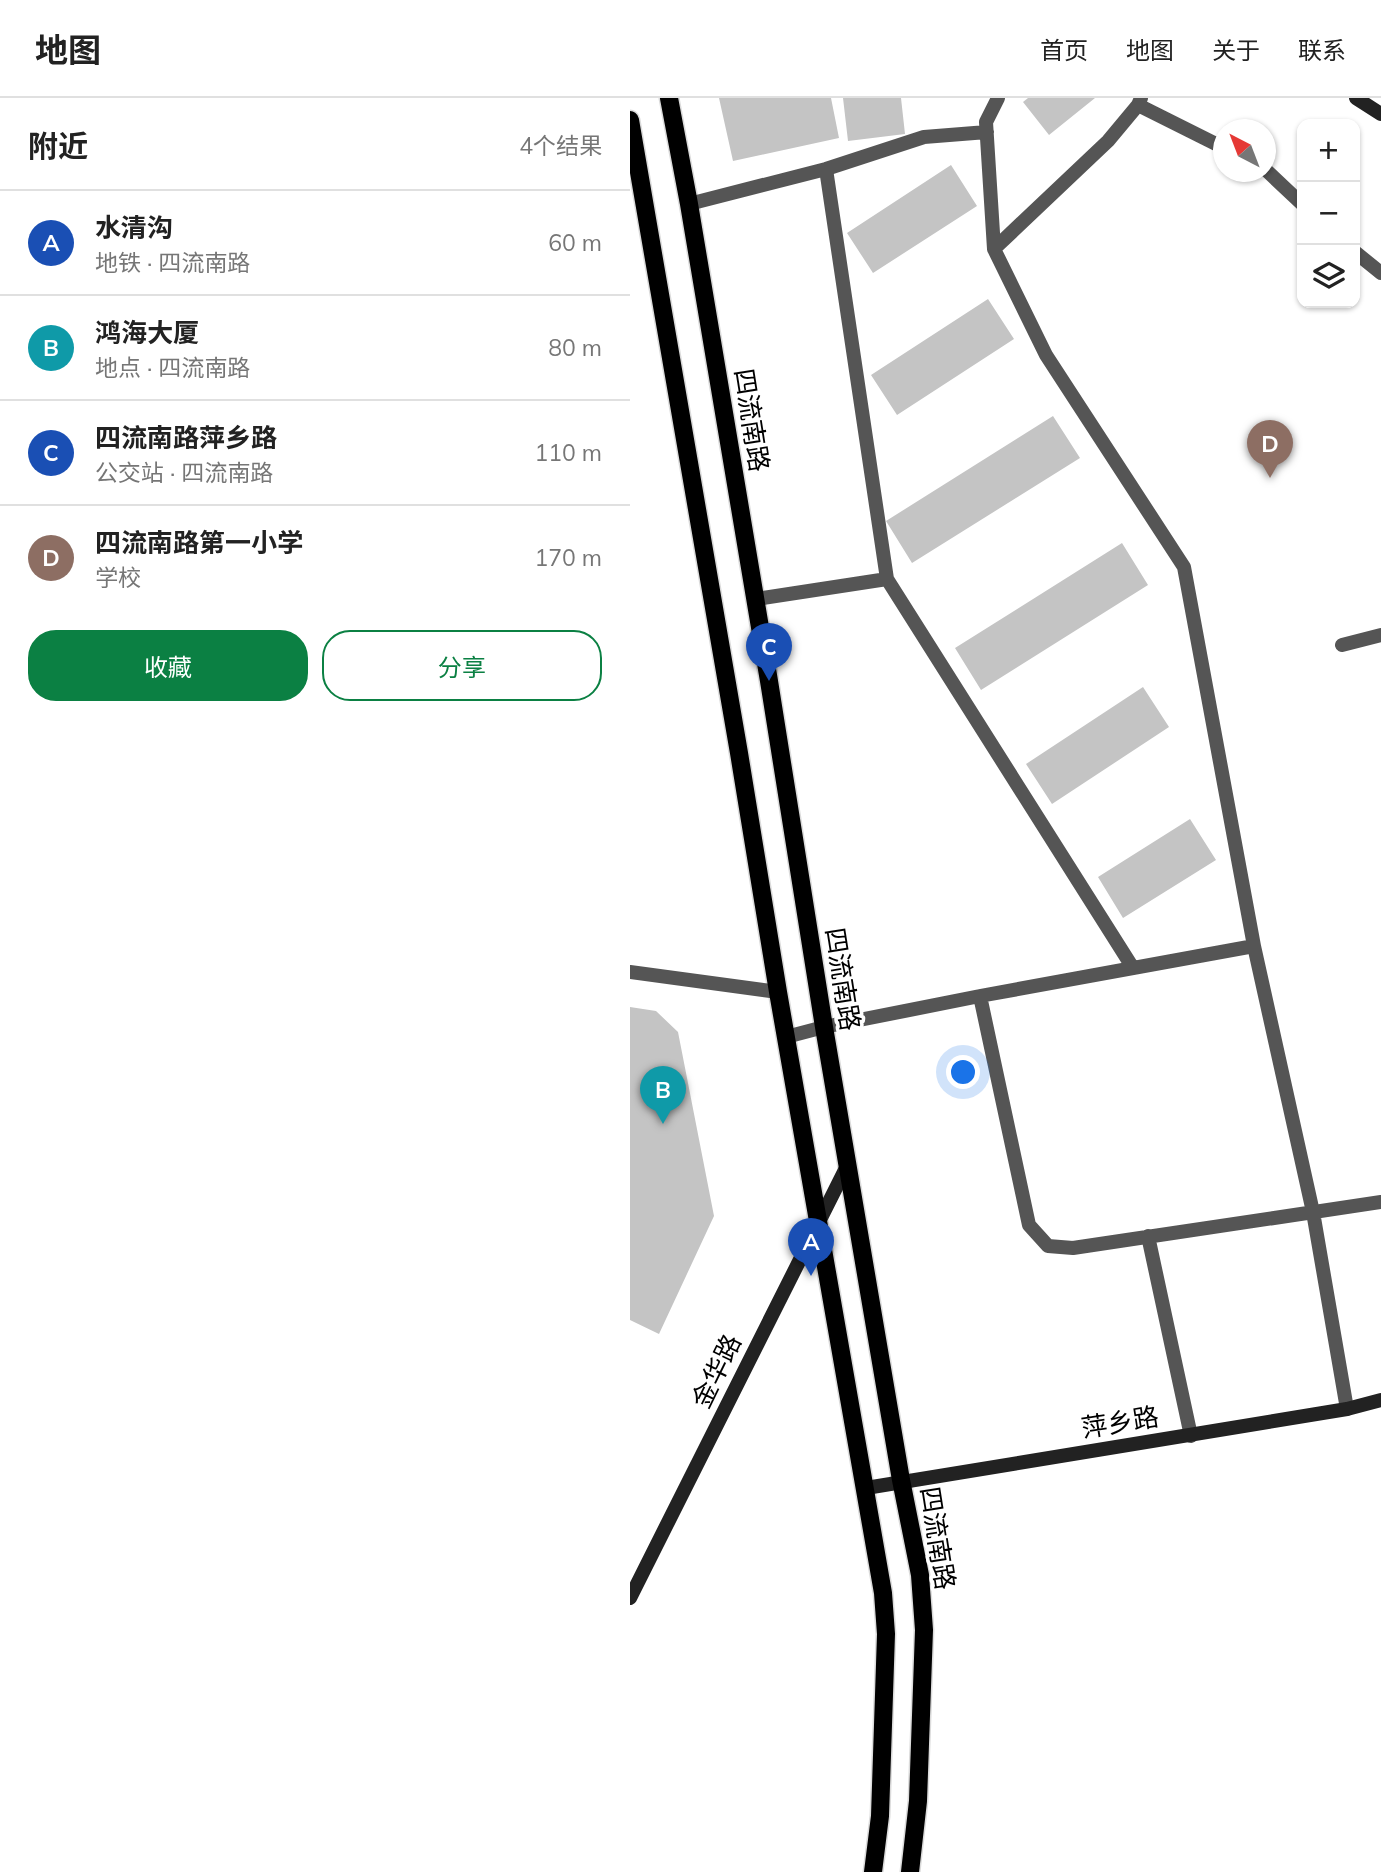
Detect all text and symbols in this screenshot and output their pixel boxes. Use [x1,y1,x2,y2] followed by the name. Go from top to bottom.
[35,29,101,70] text: 地图
[1040,35,1088,65] text: 首页
[1126,35,1174,65] text: 地图
[1212,35,1260,65] text: 关于
[1298,35,1346,65] text: 联系
[1213,119,1276,182] north arrow
[1297,119,1360,308] map controls
[1297,119,1360,182] button: +
[28,127,88,165] text: 附近
[519,131,602,160] text: 4个结果
[1297,182,1360,245] button: −
[95,211,173,244] text: 水清沟
[42,228,60,257] text: A
[548,228,602,257] text: 60 m
[1297,245,1360,308] button: layers
[95,248,250,277] text: 地铁 · 四流南路
[95,316,199,349] text: 鸿海大厦
[43,333,59,362] text: B
[548,333,602,362] text: 80 m
[95,353,250,382] text: 地点 · 四流南路
[728,366,776,474] street label: 四流南路
[1247,420,1293,478] pin: D
[95,421,277,454] text: 四流南路萍乡路
[43,438,59,467] text: C
[534,438,602,467] text: 110 m
[95,458,273,487] text: 公交站 · 四流南路
[95,526,303,559] text: 四流南路第一小学
[42,543,60,572] text: D
[534,543,602,572] text: 170 m
[95,563,141,592] text: 学校
[746,623,792,681] pin: C
[28,630,308,701] button: 收藏
[322,630,602,701] button: 分享
[819,925,867,1033] street label: 四流南路
[946,1055,980,1089] your location
[640,1066,686,1124] pin: B
[788,1218,834,1276] pin: A
[684,1329,748,1413] street label: 金华路
[1079,1400,1161,1444] street label: 萍乡路
[914,1484,962,1592] street label: 四流南路

